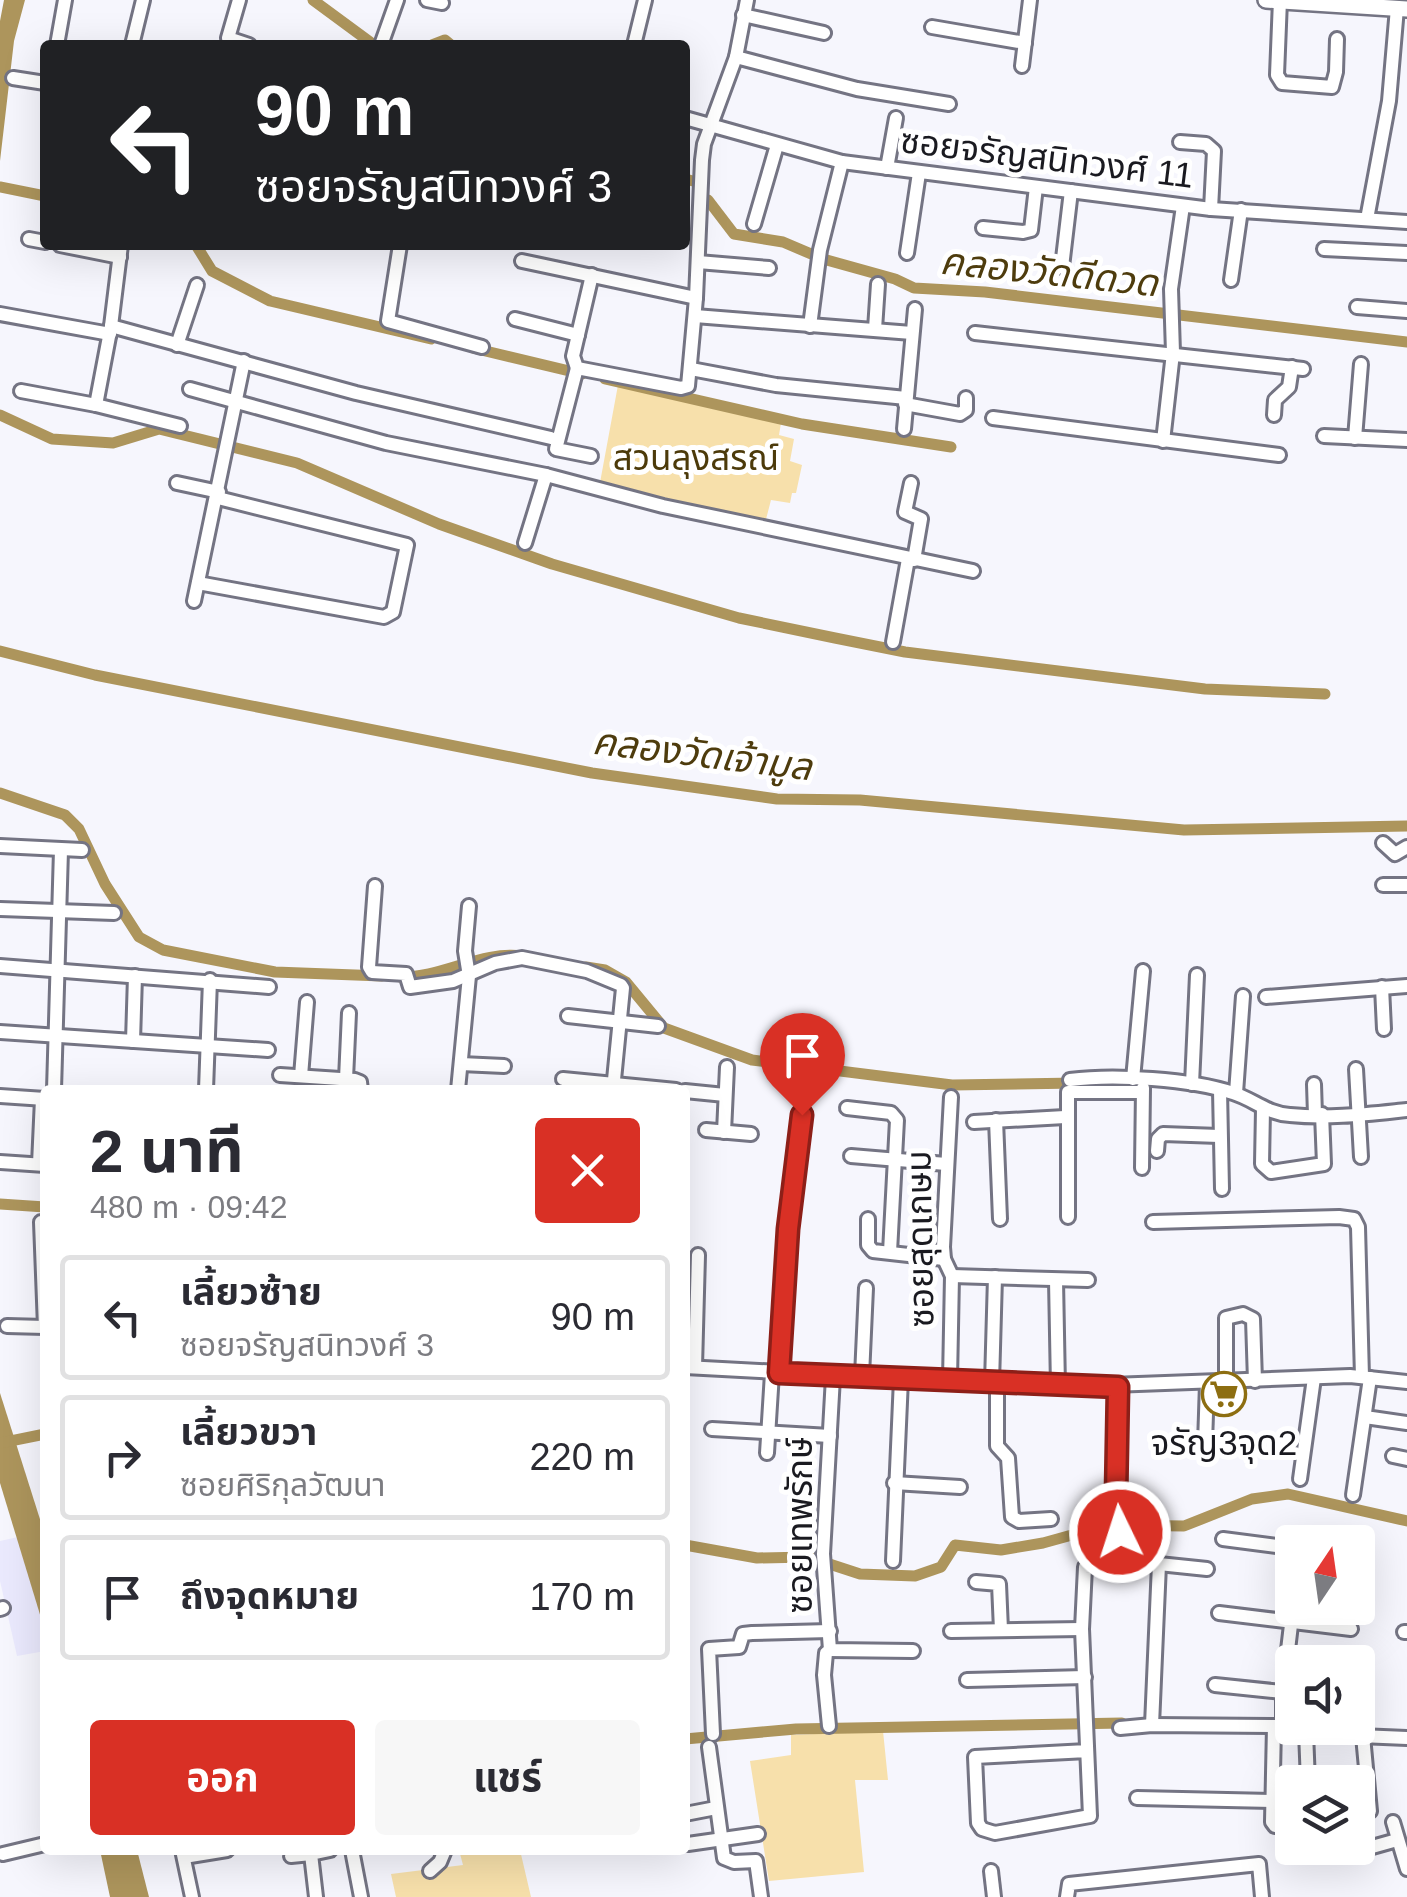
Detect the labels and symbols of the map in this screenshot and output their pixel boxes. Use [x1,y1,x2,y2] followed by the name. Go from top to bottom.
[898,120,1196,195] street label: ซอยจรัญสนิทวงศ์ 11
[938,240,1161,304] water label: คลองวัดดีดวด
[613,438,779,479] park label: สวนลุงสรณ์
[590,720,815,791] water label: คลองวัดเจ้ามูล
[760,1013,845,1116] pin
[898,1150,943,1328] street label: ซอยสุดเกษม
[1201,1371,1247,1417] supermarket icon: จรัญ3จุด2
[1151,1423,1297,1464] place label: จรัญ3จุด2
[780,1437,819,1613] street label: ซอยเทพรักษ์
[1068,1480,1172,1584] position arrow
[1275,1525,1375,1625] north arrow

